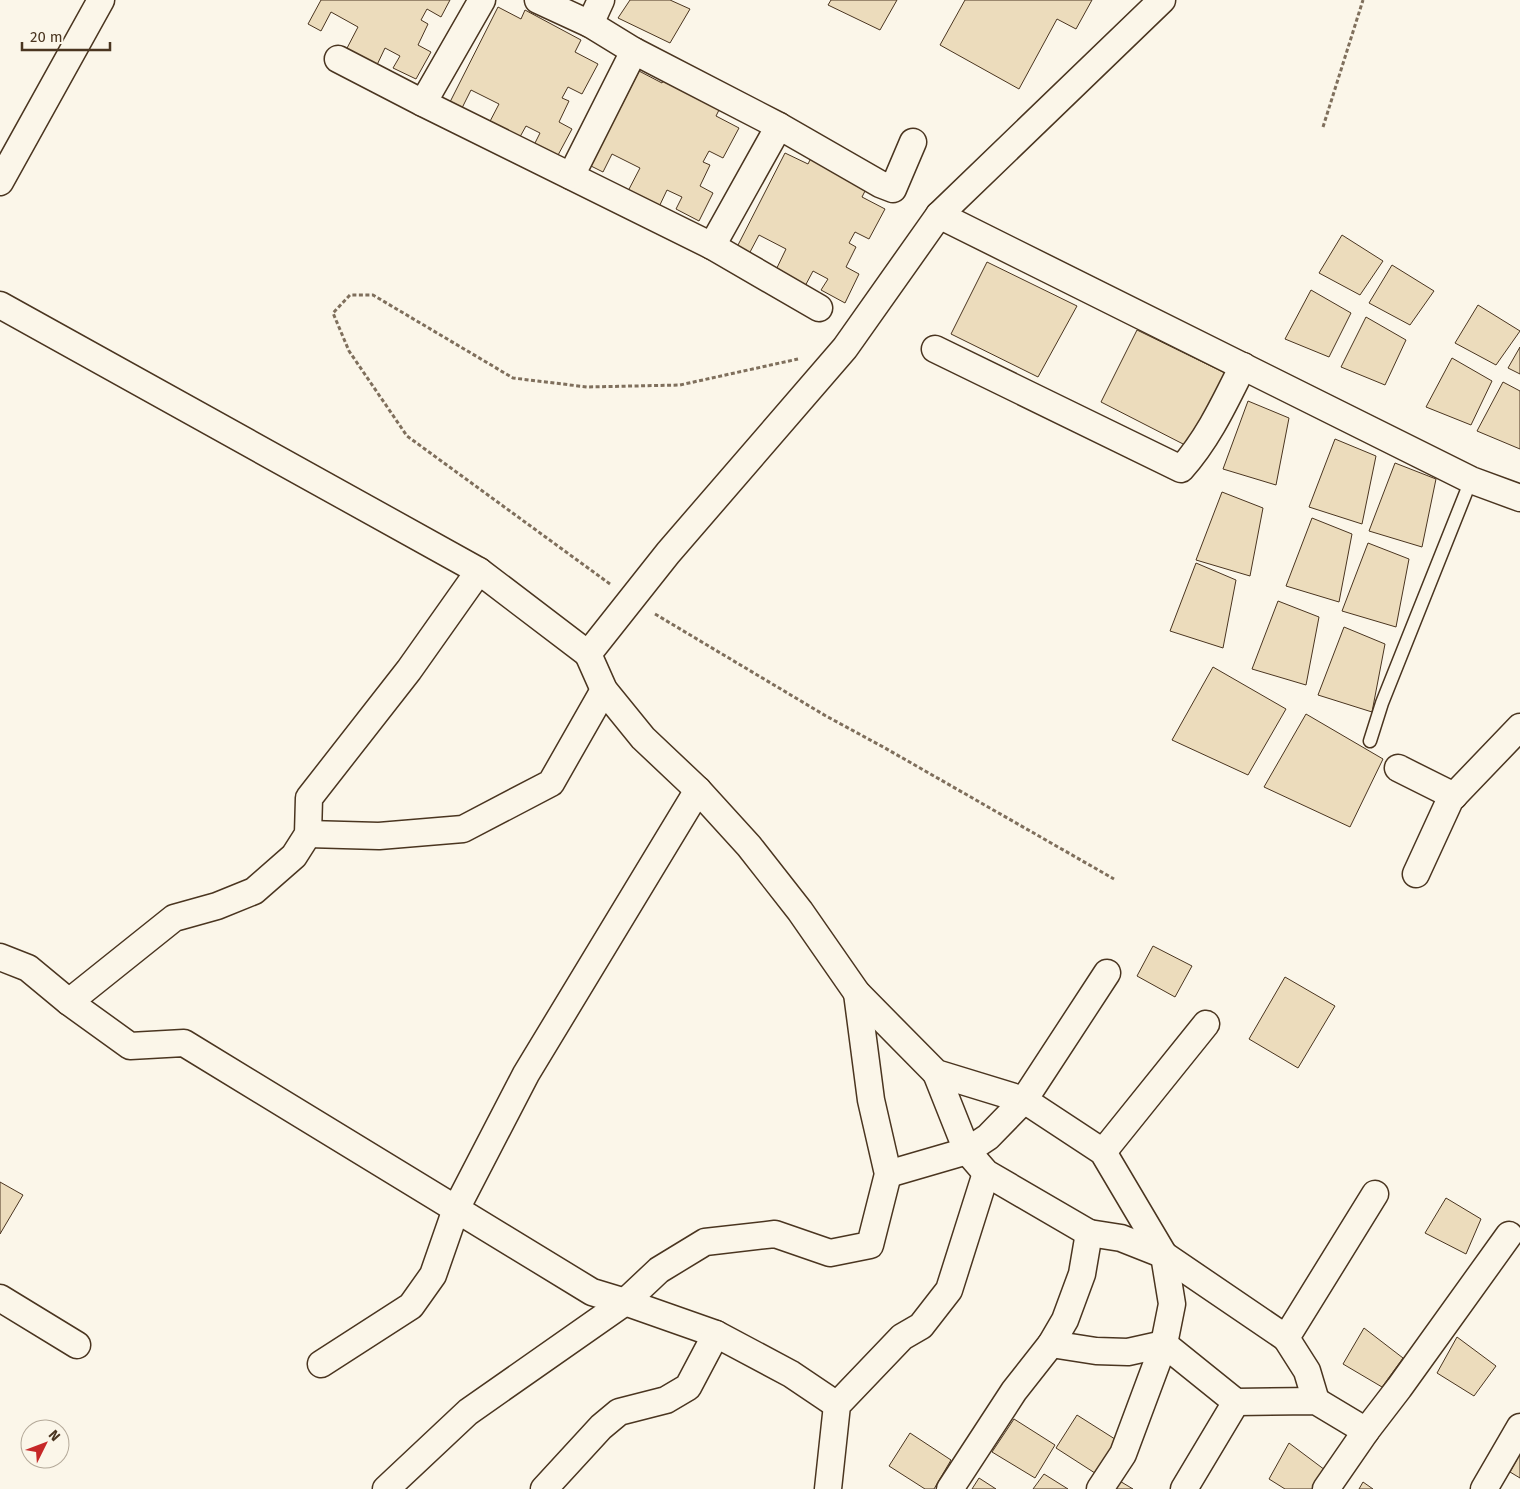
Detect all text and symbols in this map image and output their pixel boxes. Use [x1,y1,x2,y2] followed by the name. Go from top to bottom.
[22,20,110,52] scale bar
[30,28,63,46] text: 20 m
[20,1419,70,1469] north arrow
[45,1426,64,1445] text: N

